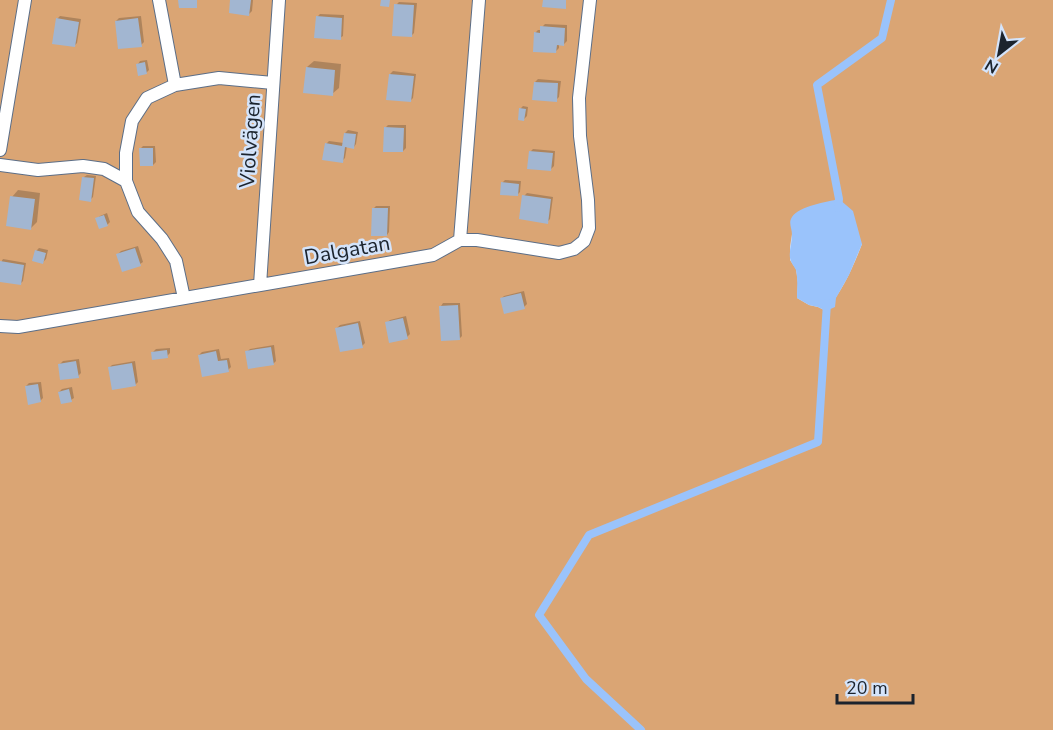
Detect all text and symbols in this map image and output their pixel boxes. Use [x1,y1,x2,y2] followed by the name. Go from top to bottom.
[969,24,1029,84] north arrow
[981,53,1003,79] text: N
[233,93,267,190] street label: Violvägen
[302,229,392,271] street label: Dalgatan
[837,667,914,705] scale bar
[846,676,888,700] text: 20 m

